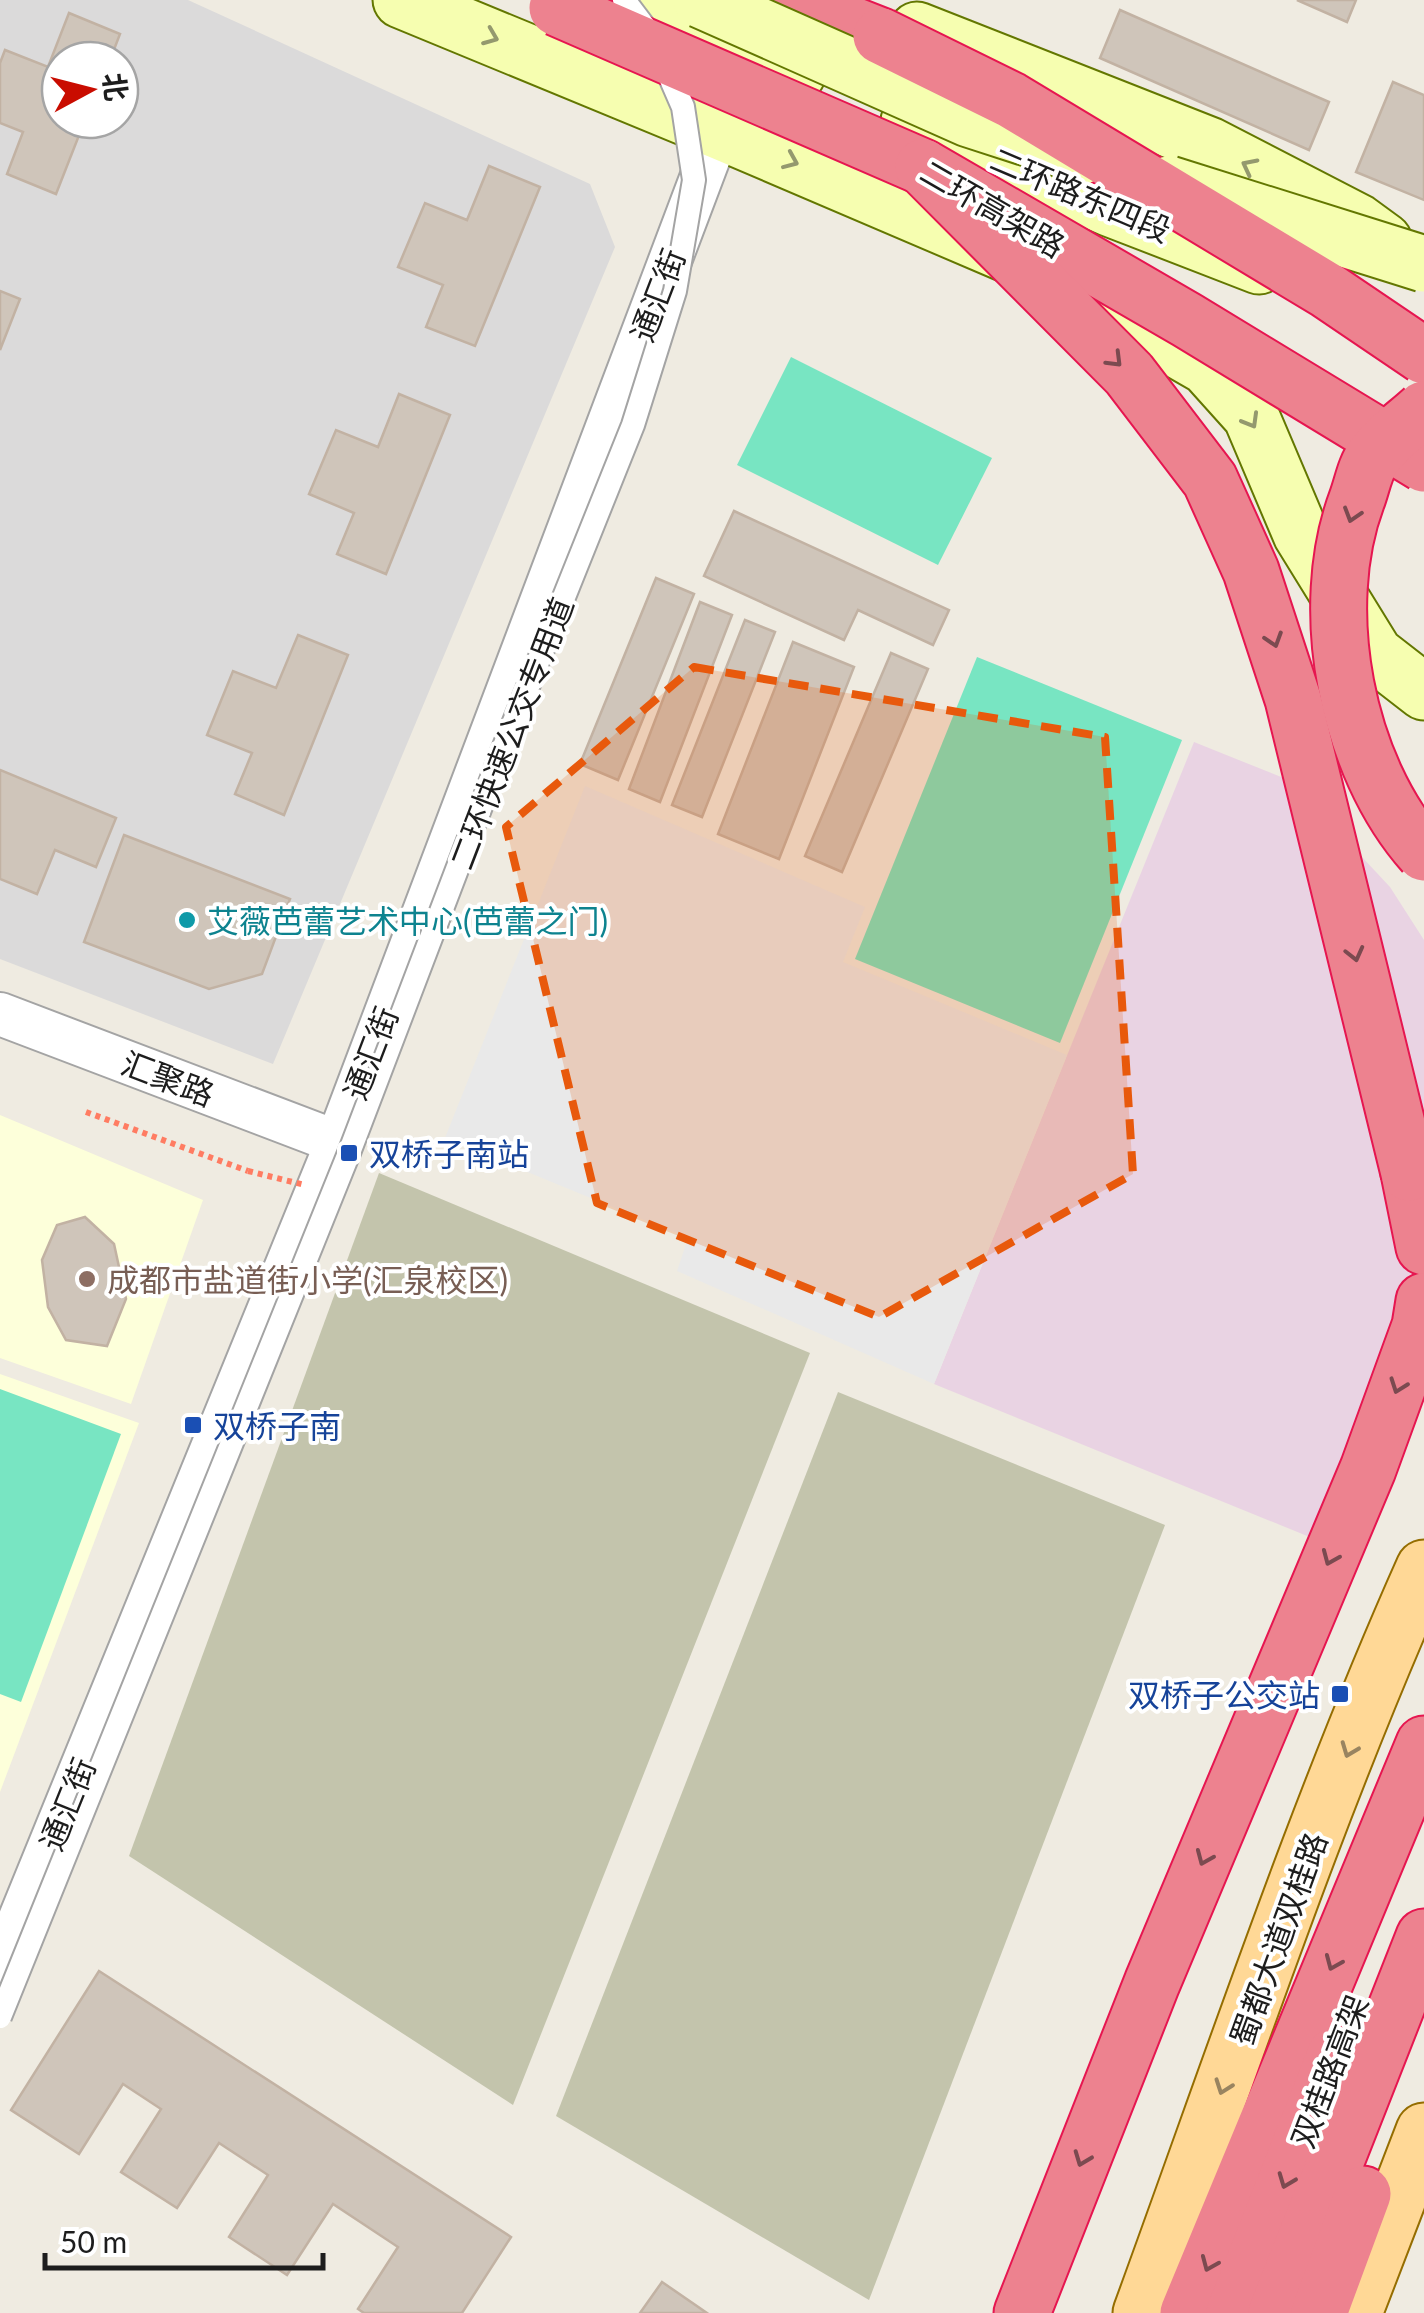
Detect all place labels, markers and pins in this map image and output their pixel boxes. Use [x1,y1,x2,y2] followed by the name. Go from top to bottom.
[207,901,608,940] place label: 艾薇芭蕾艺术中心(芭蕾之门)
[176,909,198,931] marker: 艾薇芭蕾艺术中心(芭蕾之门)
[369,1134,529,1173] place label: 双桥子南站
[338,1142,360,1164] marker: 双桥子南站
[107,1260,508,1299] place label: 成都市盐道街小学(汇泉校区)
[76,1268,98,1290] marker: 成都市盐道街小学(汇泉校区)
[213,1406,341,1445] place label: 双桥子南
[182,1414,204,1436] marker: 双桥子南
[1128,1675,1320,1714] place label: 双桥子公交站
[1329,1683,1351,1705] marker: 双桥子公交站

